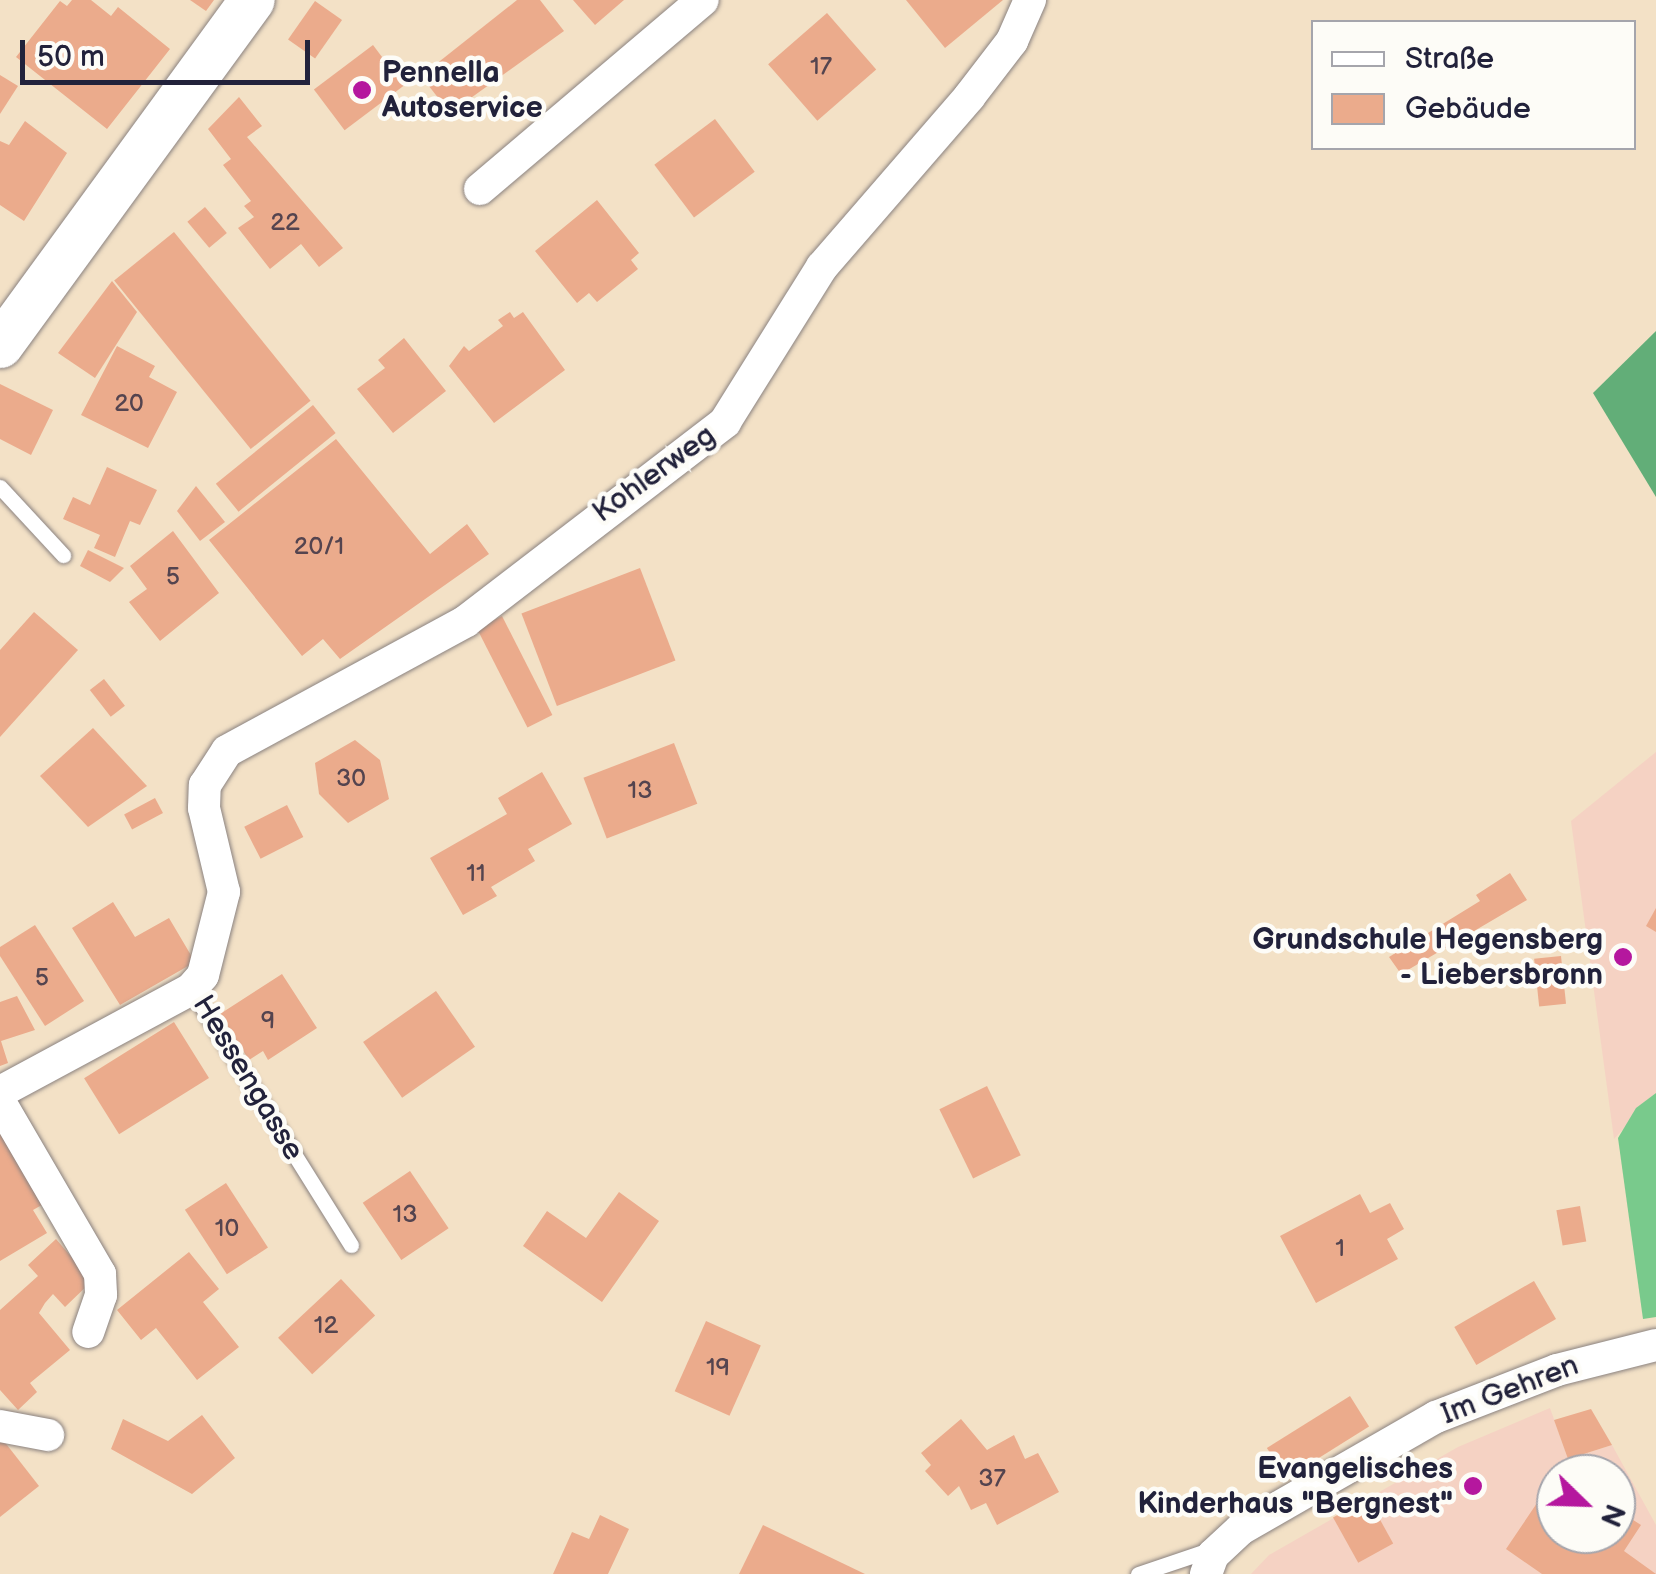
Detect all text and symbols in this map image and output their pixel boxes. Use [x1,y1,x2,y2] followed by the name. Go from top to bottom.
[25,20,315,82] scale bar
[1311,20,1636,150] legend
[37,39,105,75] text: 50 m
[1405,41,1494,77] text: Straße
[810,52,832,82] house number: 17
[382,55,543,126] place label: Pennella Autoservice
[351,79,373,101] marker: Pennella Autoservice
[1405,91,1531,127] text: Gebäude
[270,208,300,238] house number: 22
[114,389,144,419] house number: 20
[586,417,722,531] street label: Kohlerweg
[294,532,344,562] house number: 20/1
[166,562,180,592] house number: 5
[336,764,366,794] house number: 30
[627,776,653,806] house number: 13
[466,859,486,889] house number: 11
[1252,922,1603,992] place label: Grundschule Hegensberg - Liebersbronn
[1612,946,1634,968] marker: Grundschule Hegensberg - Liebersbronn
[35,963,49,993] house number: 5
[185,989,311,1167] street label: Hessengasse
[261,1006,275,1036] house number: 9
[392,1200,418,1230] house number: 13
[215,1214,239,1244] house number: 10
[1335,1234,1345,1264] house number: 1
[314,1311,338,1341] house number: 12
[1436,1347,1584,1433] street label: Im Gehren
[706,1353,730,1383] house number: 19
[1138,1451,1453,1522] place label: Evangelisches Kinderhaus "Bergnest"
[1536,1454,1636,1554] north arrow
[978,1464,1006,1494] house number: 37
[1462,1475,1484,1497] marker: Evangelisches Kinderhaus "Bergnest"
[1593,1499,1632,1531] text: N

